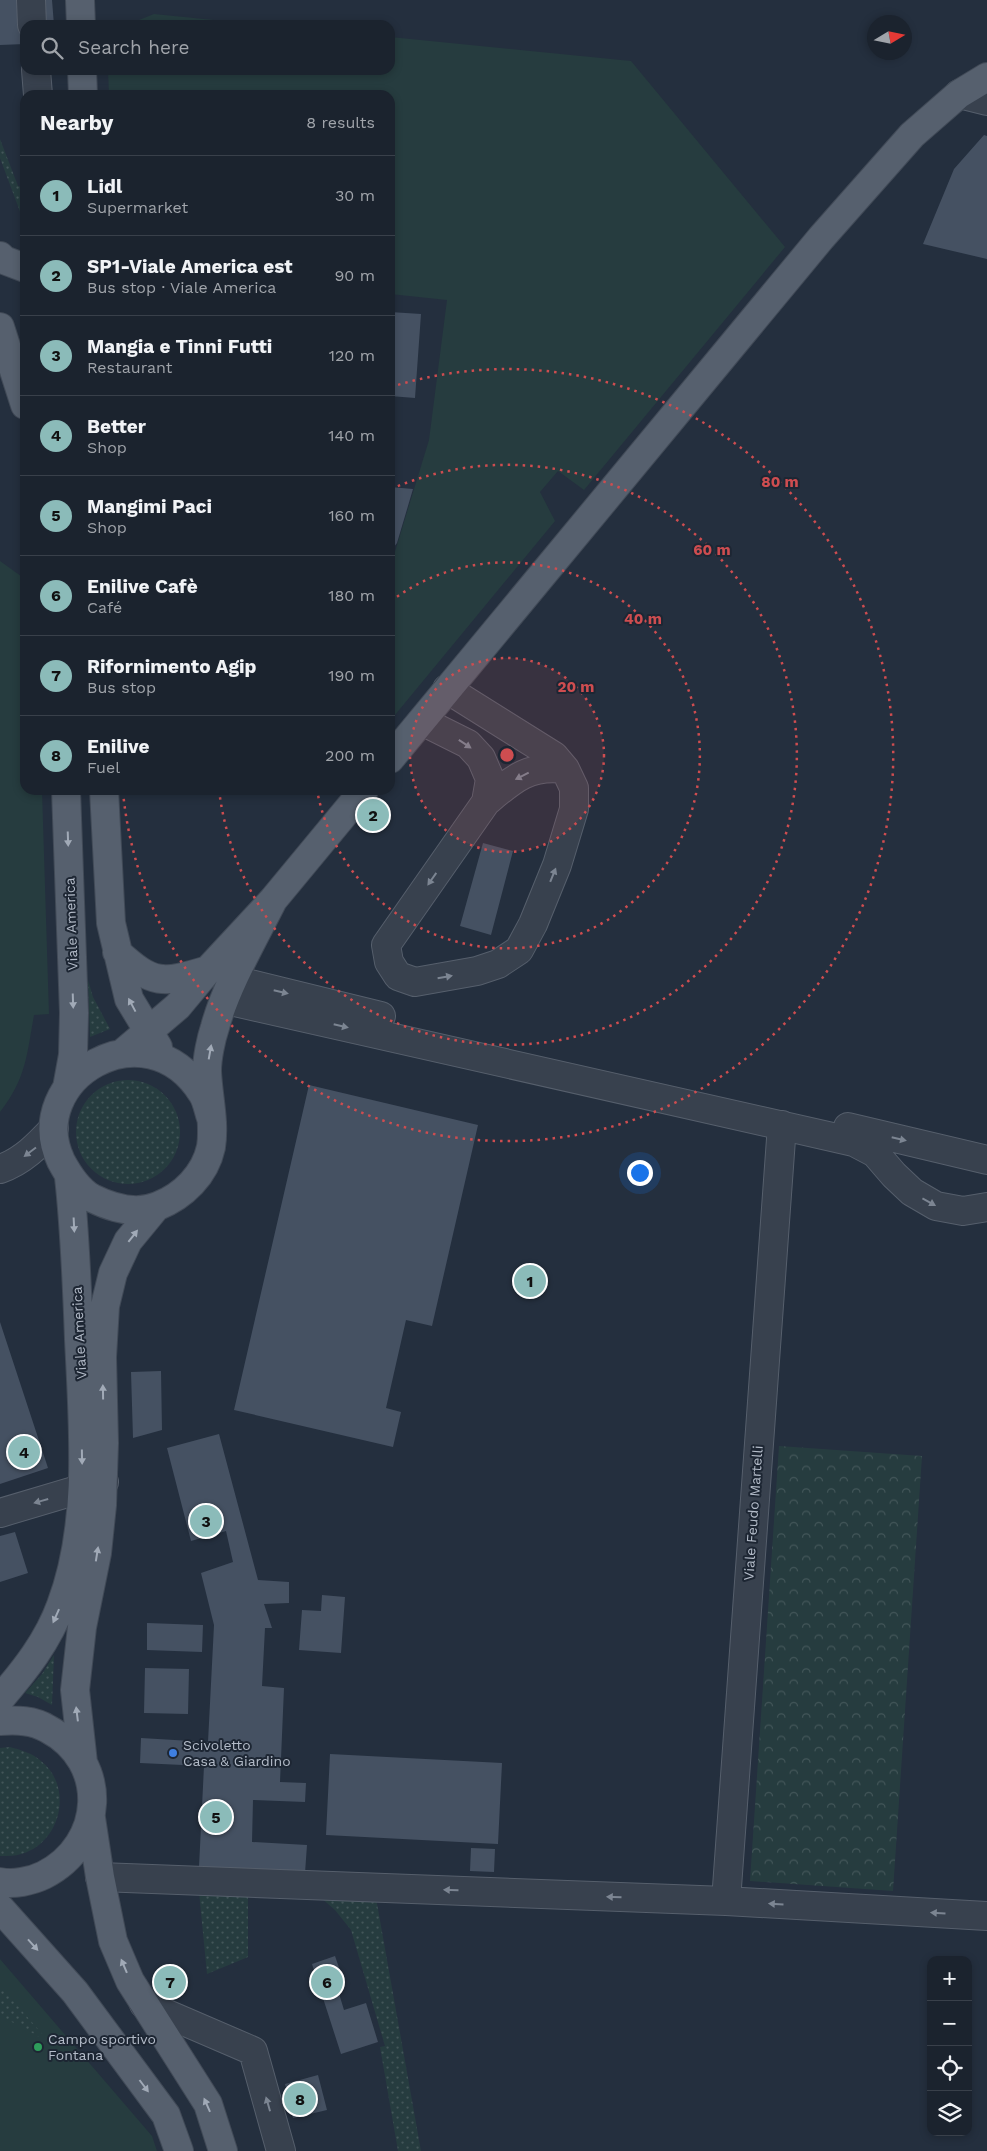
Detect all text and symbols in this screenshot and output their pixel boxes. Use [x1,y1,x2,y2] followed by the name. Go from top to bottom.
[867,15,912,60] north arrow
[20,20,395,75] search box
[38,34,66,62] icon: search
[78,36,189,59] text: Search here
[40,110,113,135] text: Nearby
[306,113,375,132] text: 8 results
[87,175,122,198] text: Lidl
[53,186,59,205] text: 1
[335,186,375,205] text: 30 m
[87,198,188,217] text: Supermarket
[87,255,293,278] text: SP1-Viale America est
[51,266,61,285] text: 2
[334,266,375,285] text: 90 m
[87,278,276,297] text: Bus stop · Viale America
[87,335,272,358] text: Mangia e Tinni Futti
[51,346,61,365] text: 3
[329,346,375,365] text: 120 m
[87,358,173,377] text: Restaurant
[87,415,146,438] text: Better
[51,426,61,445] text: 4
[328,426,375,445] text: 140 m
[87,438,127,457] text: Shop
[761,473,799,491] text: 80 m
[87,495,212,518] text: Mangimi Paci
[51,506,61,525] text: 5
[328,506,375,525] text: 160 m
[87,518,127,537] text: Shop
[693,541,731,559] text: 60 m
[87,575,198,598] text: Enilive Cafè
[51,586,61,605] text: 6
[328,586,375,605] text: 180 m
[87,598,122,617] text: Café
[624,610,662,628] text: 40 m
[87,655,256,678] text: Rifornimento Agip
[51,666,61,685] text: 7
[328,666,375,685] text: 190 m
[87,678,156,697] text: Bus stop
[557,678,595,696] text: 20 m
[87,735,150,758] text: Enilive
[458,739,471,748] one-way arrow
[51,746,61,765] text: 8
[325,746,375,765] text: 200 m
[498,746,516,764] centre of rings
[87,758,120,777] text: Fuel
[515,772,530,780] one-way arrow
[357,796,389,834] pin: 2
[64,831,72,847] one-way arrow
[549,868,557,882] one-way arrow
[427,872,437,886] one-way arrow
[61,877,81,971] street label: Viale America
[437,972,453,980] one-way arrow
[274,988,289,996] one-way arrow
[70,993,78,1009] one-way arrow
[128,998,136,1012] one-way arrow
[334,1022,349,1030] one-way arrow
[206,1044,214,1060] one-way arrow
[891,1135,906,1143] one-way arrow
[23,1147,37,1157] one-way arrow
[627,1160,653,1186] your location
[922,1197,935,1206] one-way arrow
[70,1217,78,1233] one-way arrow
[128,1229,139,1242] one-way arrow
[514,1262,546,1300] pin: 1
[69,1286,89,1380] street label: Viale America
[98,1384,106,1400] one-way arrow
[8,1433,40,1471] pin: 4
[740,1445,766,1581] street label: Viale Feudo Martelli
[78,1450,86,1466] one-way arrow
[34,1497,49,1505] one-way arrow
[190,1502,222,1540] pin: 3
[93,1546,101,1562] one-way arrow
[52,1609,60,1623] one-way arrow
[73,1706,81,1722] one-way arrow
[183,1737,291,1769] place label: Scivoletto Casa & Giardino
[167,1747,179,1759] marker: Scivoletto Casa & Giardino
[200,1798,232,1836] pin: 5
[443,1886,459,1894] one-way arrow
[605,1892,621,1900] one-way arrow
[768,1899,784,1907] one-way arrow
[930,1908,946,1916] one-way arrow
[27,1938,38,1951] one-way arrow
[927,1956,972,2136] map controls
[927,1956,972,2001] button: +
[120,1958,128,1973] one-way arrow
[154,1963,186,2001] pin: 7
[311,1963,343,2001] pin: 6
[927,2001,972,2046] button: −
[48,2031,156,2063] place label: Campo sportivo Fontana
[32,2041,44,2053] marker: Campo sportivo Fontana
[927,2046,972,2091] button: locate
[139,2079,149,2093] one-way arrow
[284,2080,316,2118] pin: 8
[927,2091,972,2136] button: layers
[263,2097,271,2112] one-way arrow
[203,2098,211,2112] one-way arrow

